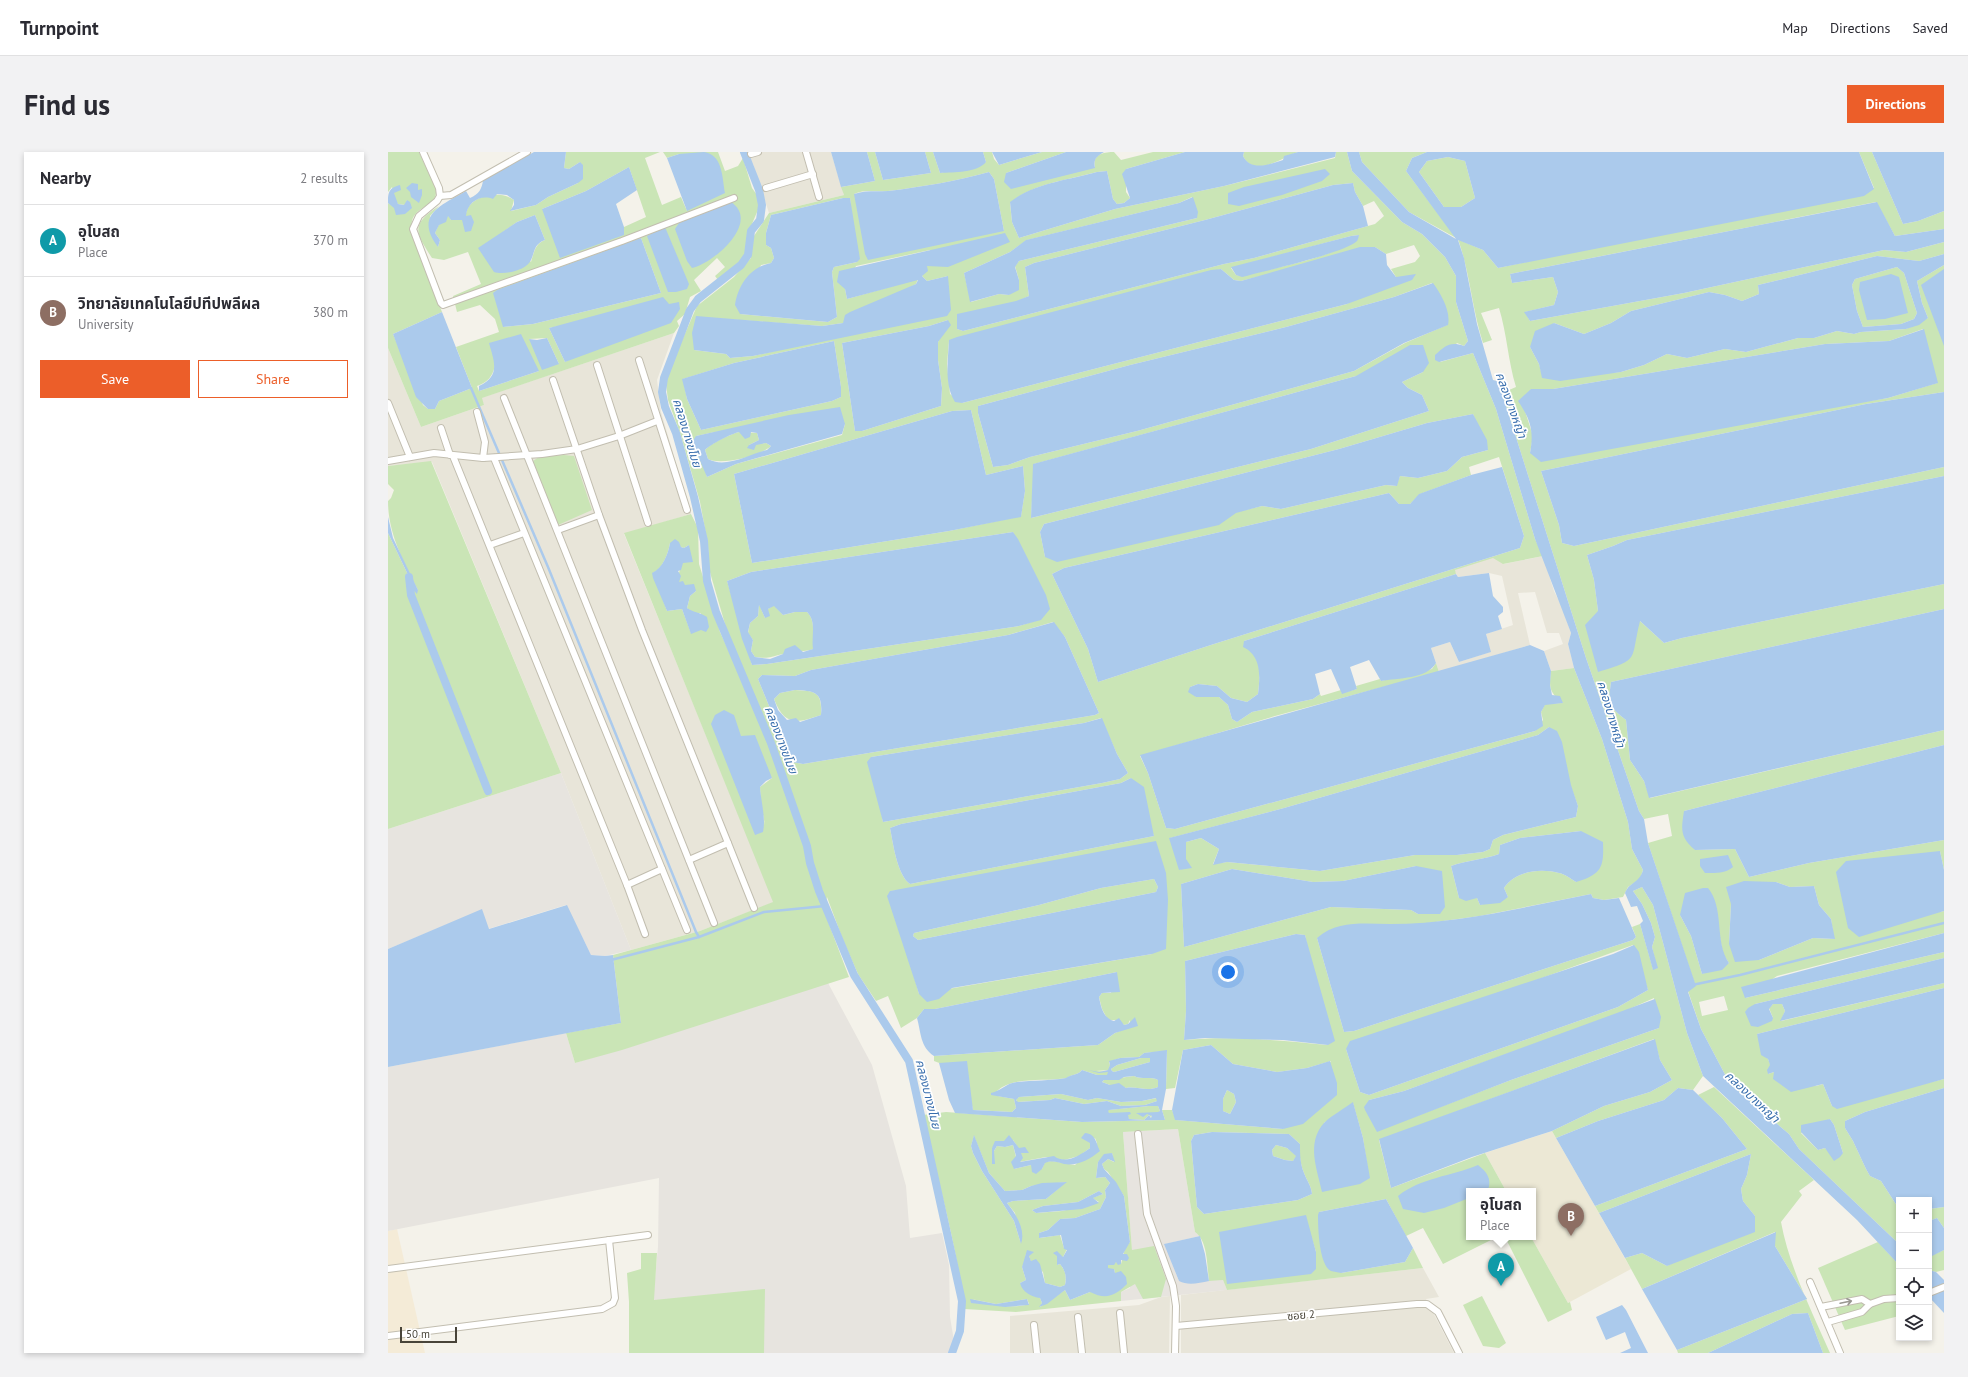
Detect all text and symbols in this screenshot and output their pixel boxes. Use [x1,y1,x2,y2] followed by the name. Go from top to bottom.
[20,16,99,40] text: Turnpoint
[1782,19,1808,37] text: Map
[1830,19,1890,37] text: Directions
[1912,19,1948,37] text: Saved
[1847,85,1944,123] button: Directions
[24,86,110,123] text: Find us
[40,167,91,189] text: Nearby
[300,170,348,187] text: 2 results
[78,222,120,241] text: อุโบสถ
[49,232,57,249] text: A
[313,232,348,249] text: 370 m
[78,244,108,261] text: Place
[78,294,260,313] text: วิทยาลัยเทคโนโลยีปทีปพลีผล
[49,304,57,321] text: B
[313,304,348,321] text: 380 m
[78,316,134,333] text: University
[40,360,190,398] button: Save
[198,360,348,398] button: Share
[1493,370,1531,441] water label: คลองบางหญ้า
[670,397,705,470] water label: คลองบางขโมย
[1594,679,1629,750] water label: คลองบางหญ้า
[762,704,801,776] water label: คลองบางขโมย
[1218,962,1238,982] your location
[913,1058,945,1131] water label: คลองบางขโมย
[1722,1068,1783,1126] water label: คลองบางหญ้า
[1466,1188,1536,1240] popup
[1480,1195,1522,1214] text: อุโบสถ
[1896,1197,1932,1341] map controls
[1896,1197,1932,1233] button: +
[1558,1203,1584,1236] pin: B
[1480,1217,1510,1234] text: Place
[1896,1233,1932,1269] button: −
[1488,1253,1514,1286] pin: A
[1896,1269,1932,1305] button: locate
[1839,1297,1852,1305] one-way arrow
[1896,1305,1932,1341] button: layers
[1286,1307,1316,1323] street label: ซอย 2
[400,1325,457,1344] scale bar
[406,1327,430,1341] text: 50 m

